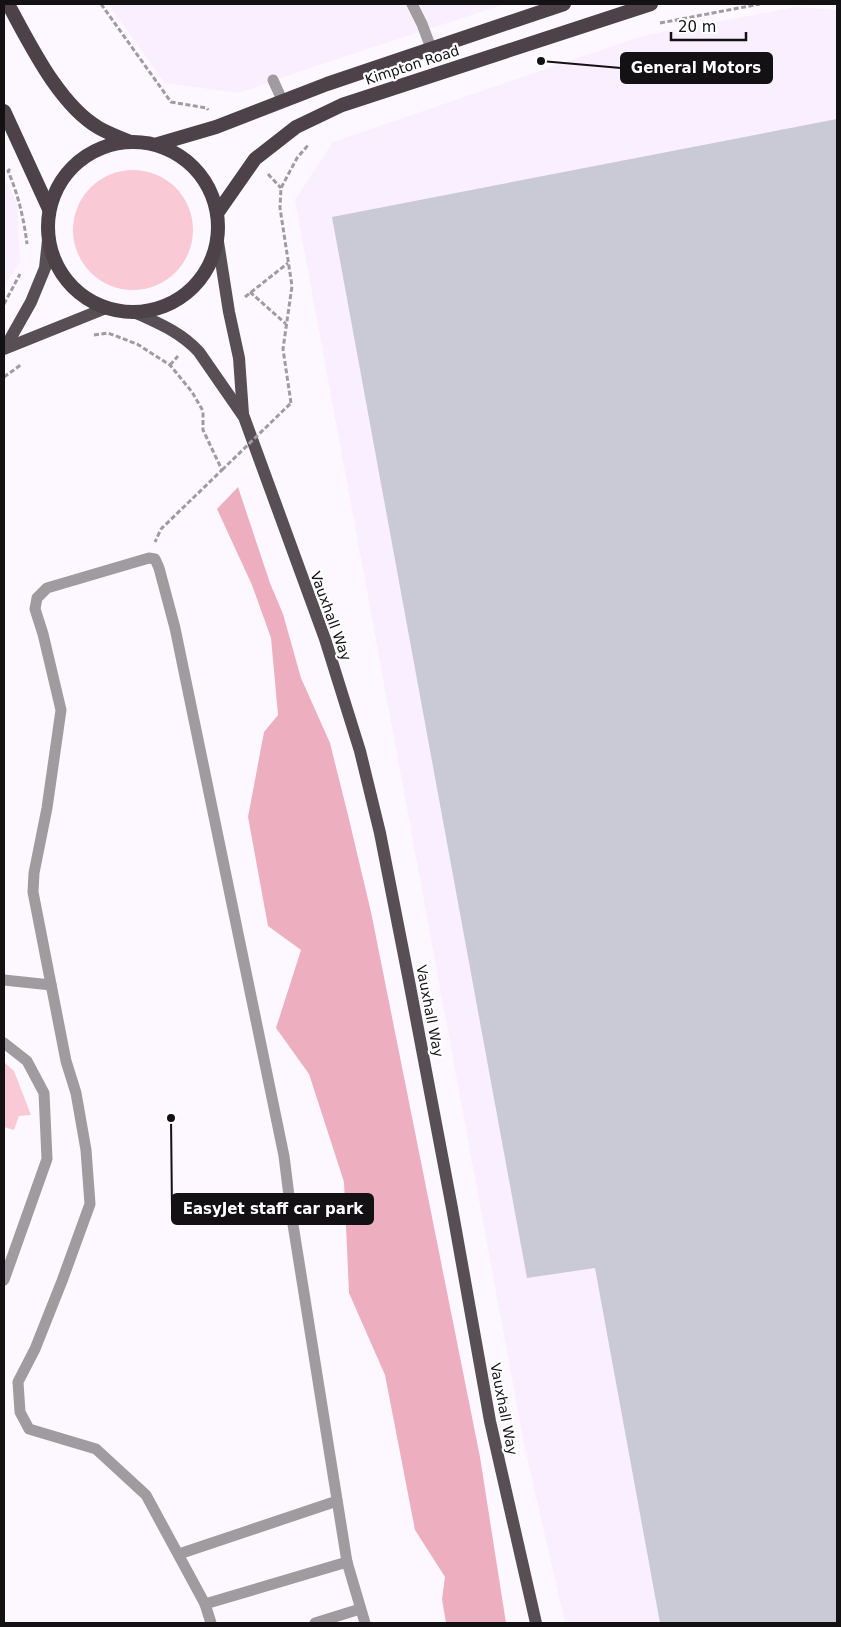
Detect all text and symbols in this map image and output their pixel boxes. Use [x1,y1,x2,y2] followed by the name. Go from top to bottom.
[671,10,746,42] scale bar
[678,18,716,36] text: 20 m
[363,42,461,88] street label: Kimpton Road
[621,53,772,83] callout: General Motors
[631,59,761,77] text: General Motors
[307,569,355,663] street label: Vauxhall Way
[413,963,447,1059] street label: Vauxhall Way
[172,1194,373,1224] callout: EasyJet staff car park
[183,1200,364,1218] text: EasyJet staff car park
[487,1361,521,1457] street label: Vauxhall Way

